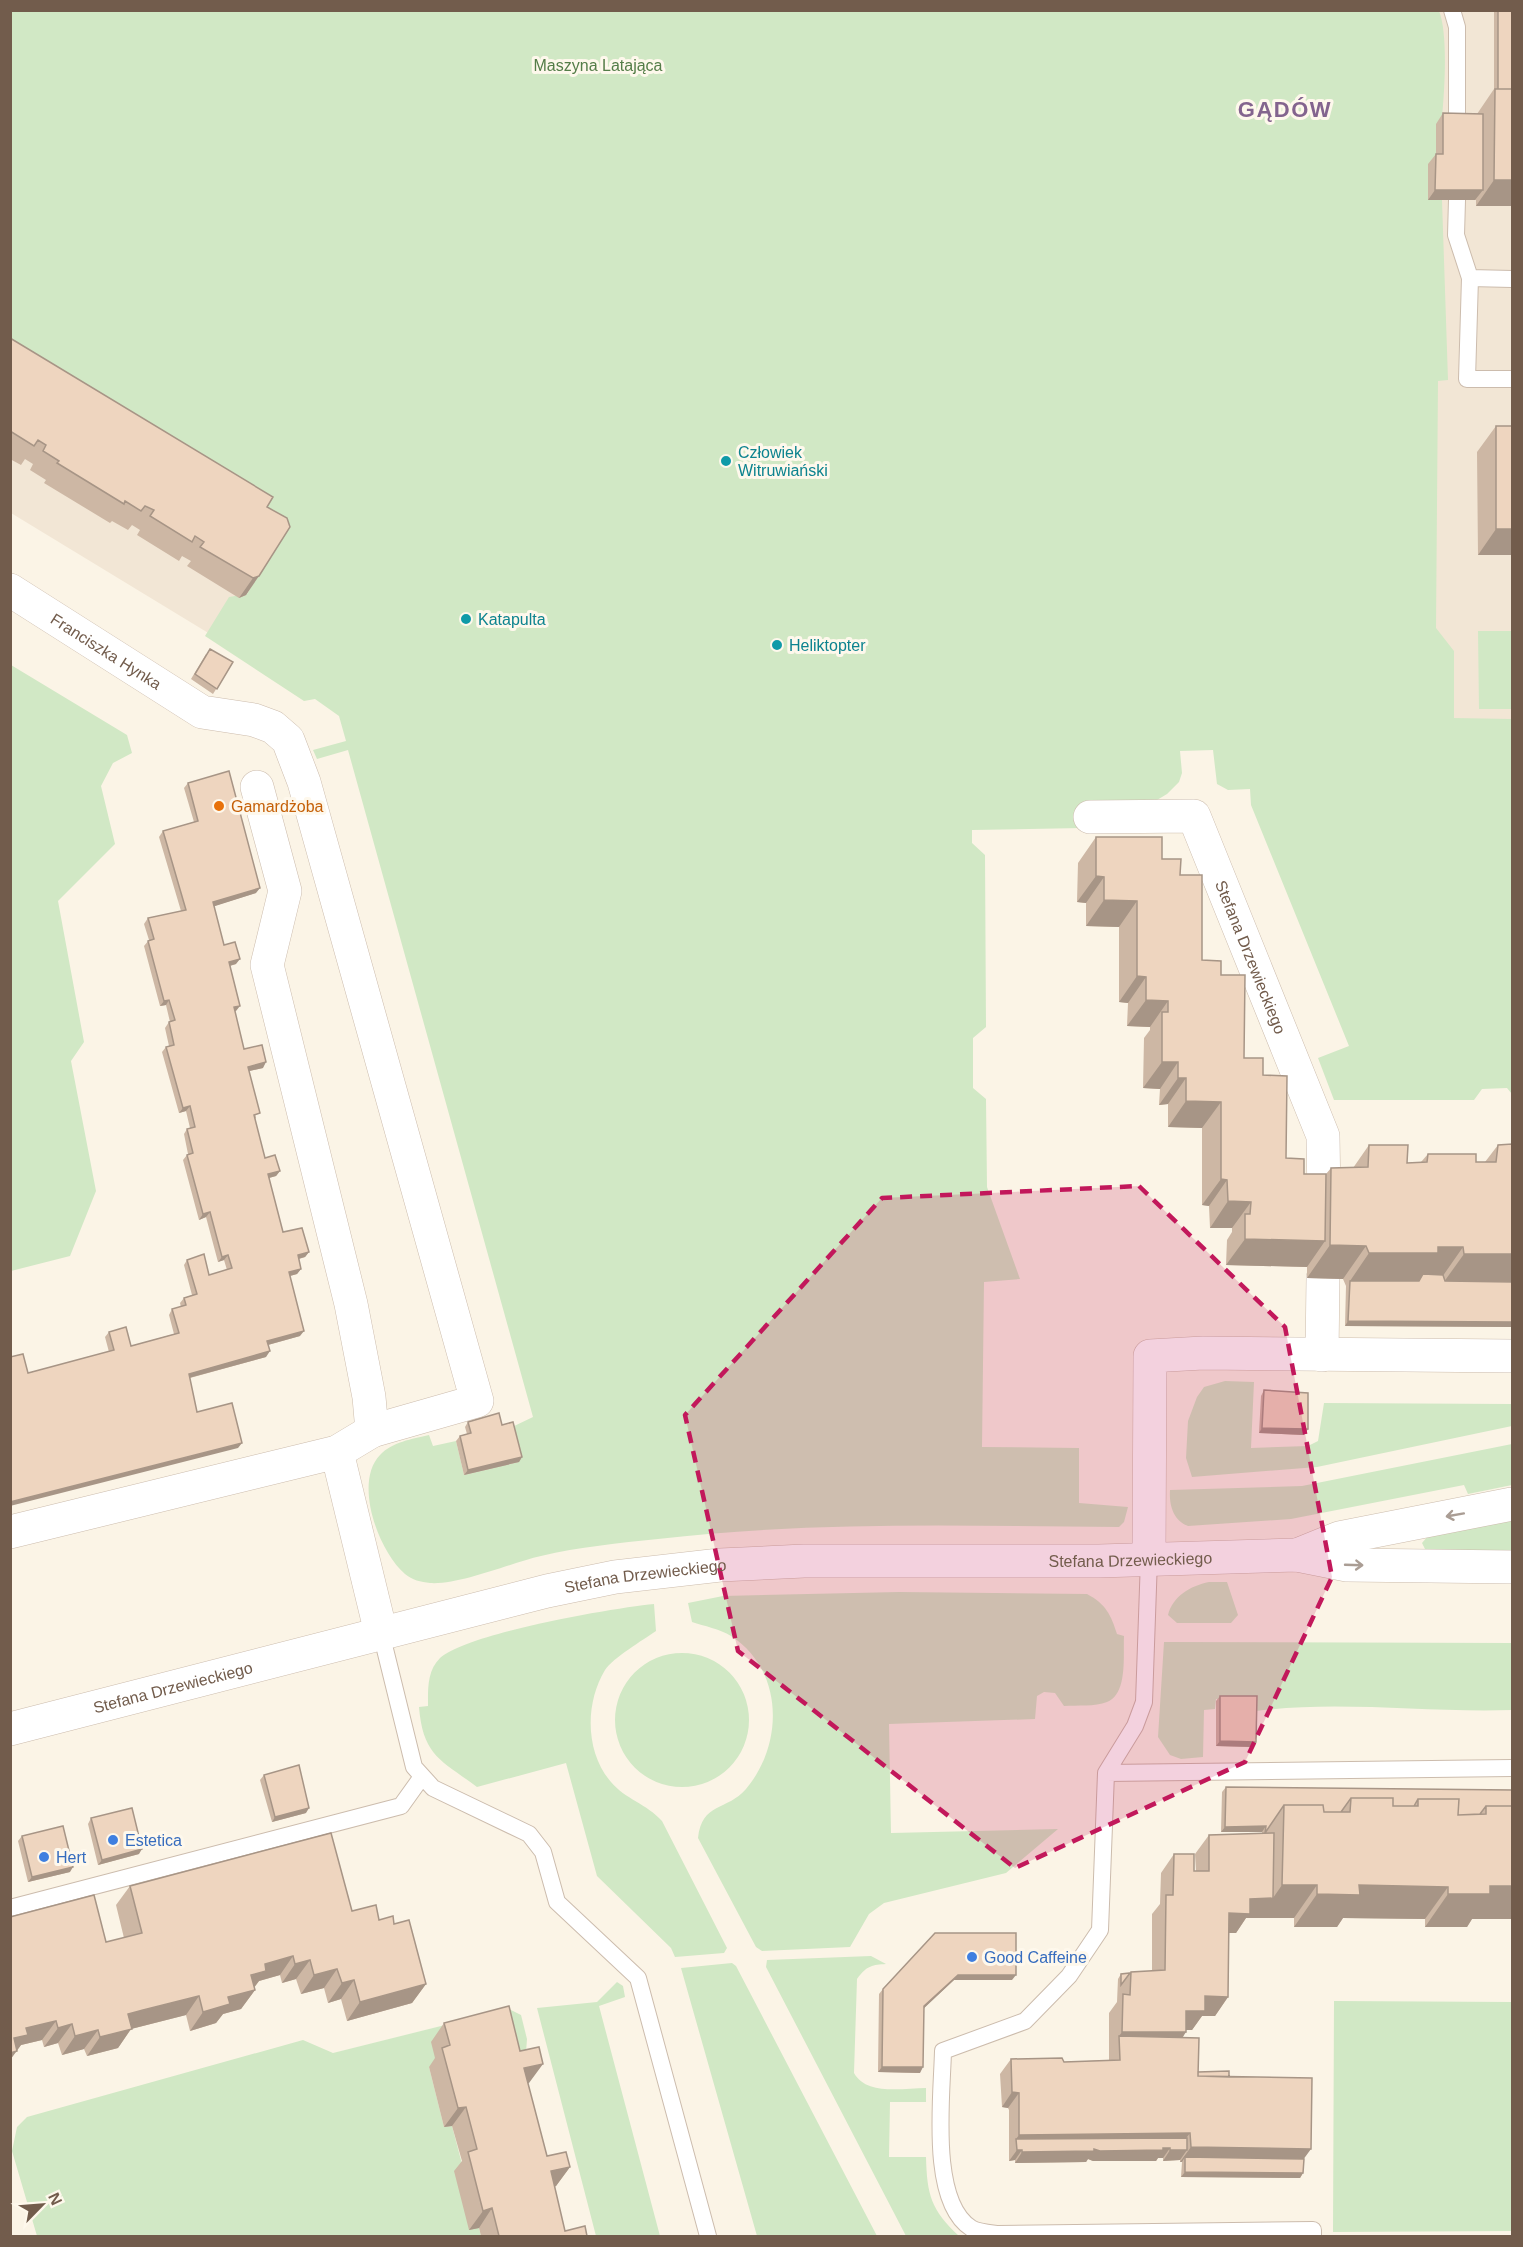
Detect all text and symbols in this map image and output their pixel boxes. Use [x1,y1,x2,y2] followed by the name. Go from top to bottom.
[534,57,663,74] park label: Maszyna Latająca
[1238,97,1332,122] district label: GĄDÓW
[738,444,828,479] place label: Człowiek Witruwiański
[719,454,733,468] marker: Człowiek Witruwiański
[48,610,164,693] street label: Franciszka Hynka
[478,611,546,628] place label: Katapulta
[459,612,473,626] marker: Katapulta
[789,637,866,654] place label: Heliktopter
[770,638,784,652] marker: Heliktopter
[231,798,324,815] place label: Gamardżoba
[212,799,226,813] marker: Gamardżoba
[1212,878,1289,1036] street label: Stefana Drzewieckiego
[1446,1509,1465,1520] one-way arrow
[1048,1550,1213,1570] street label: Stefana Drzewieckiego
[563,1557,727,1596] street label: Stefana Drzewieckiego
[1344,1559,1364,1570] one-way arrow
[91,1659,254,1716] street label: Stefana Drzewieckiego
[125,1832,182,1849] place label: Estetica
[106,1833,120,1847] marker: Estetica
[56,1849,87,1866] place label: Hert
[37,1850,51,1864] marker: Hert
[984,1949,1087,1966] place label: Good Caffeine
[965,1950,979,1964] marker: Good Caffeine
[12,2175,72,2235] north arrow
[45,2190,65,2208] text: N

